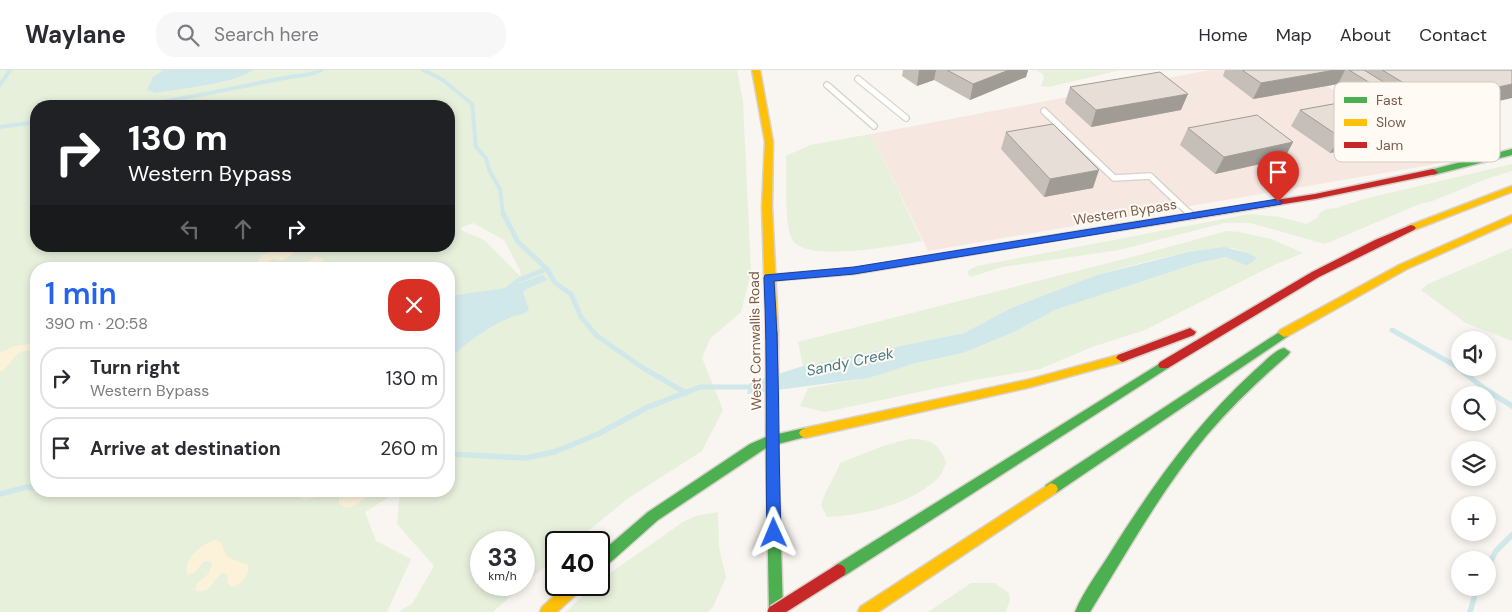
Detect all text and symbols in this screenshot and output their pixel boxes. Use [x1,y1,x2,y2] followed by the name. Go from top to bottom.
[156,12,506,57] search box
[25,19,126,50] text: Waylane
[174,21,202,49] icon: search
[214,22,319,47] text: Search here
[1198,23,1248,47] text: Home
[1276,23,1312,47] text: Map
[1340,23,1391,47] text: About
[1419,23,1487,47] text: Contact
[1334,82,1500,162] legend
[1376,91,1403,109] text: Fast
[1376,113,1406,131] text: Slow
[128,115,228,161] text: 130 m
[45,120,110,185] icon: right
[1376,136,1403,154] text: Jam
[1257,151,1299,202] pin
[1264,158,1292,186] icon: arrive
[128,159,292,188] text: Western Bypass
[1072,195,1178,229] street label: Western Bypass
[176,215,204,243] icon: left
[229,215,257,243] icon: ahead
[282,215,310,243] icon: right
[745,271,765,411] street label: West Cornwallis Road
[45,274,117,313] text: 1 min
[388,279,440,331] button: close
[45,313,148,334] text: 390 m · 20:58
[1451,331,1496,596] map controls
[1451,331,1496,376] button: sound
[805,343,896,381] water label: Sandy Creek
[90,355,180,380] text: Turn right
[47,364,75,392] icon: right
[386,366,438,391] text: 130 m
[90,380,209,401] text: Western Bypass
[1451,386,1496,431] button: search
[47,434,75,462] icon: arrive
[90,436,281,461] text: Arrive at destination
[380,436,438,461] text: 260 m
[1451,441,1496,486] button: layers
[1451,496,1496,541] button: +
[747,506,799,558] position arrow
[545,531,610,596] speed limit sign: 40
[487,541,518,574] text: 33
[1451,551,1496,596] button: −
[488,568,517,584] text: km/h

